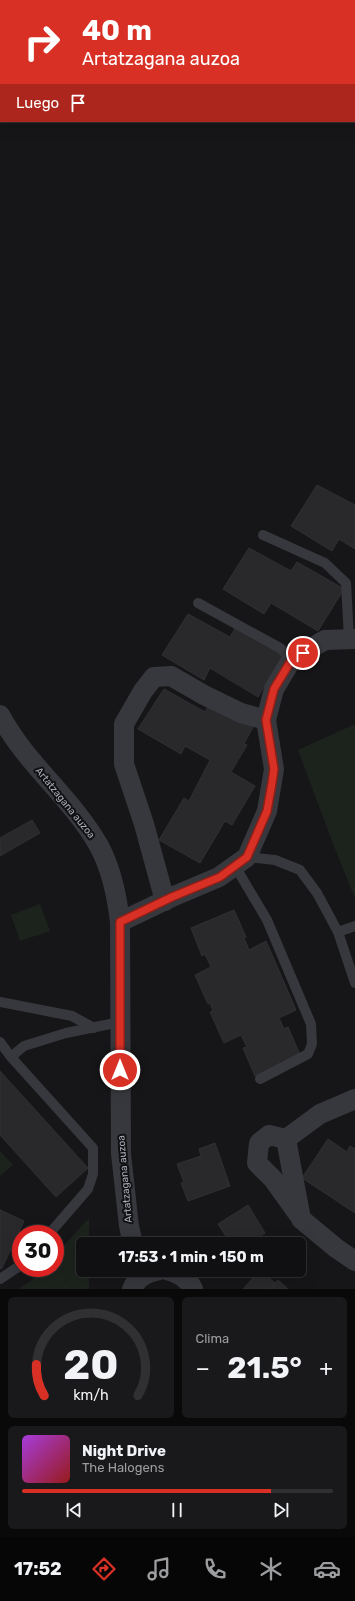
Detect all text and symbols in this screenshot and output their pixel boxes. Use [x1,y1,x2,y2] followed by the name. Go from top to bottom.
[82,14,152,47] text: 40 m
[16,16,68,68] icon: right
[82,48,240,70] text: Artatzagana auzoa
[67,92,89,114] icon: arrive
[16,94,59,112] text: Luego
[286,636,320,670] pin
[292,642,314,664] icon: arrive
[33,765,97,841] street label: Artatzagana auzoa
[99,1049,141,1091] position arrow
[115,1135,135,1223] street label: Artatzagana auzoa
[12,1225,64,1277] speed limit sign: 30
[118,1248,264,1266] text: 17:53 · 1 min · 150 m
[196,1331,229,1346] text: Clima
[63,1339,118,1388] text: 20
[227,1350,302,1386] text: 21.5°
[196,1355,210,1382] text: −
[319,1355,333,1382] text: +
[73,1386,109,1403] text: km/h
[82,1442,166,1460] text: Night Drive
[82,1460,164,1475] text: The Halogens
[63,1499,85,1521] icon: previous
[166,1499,188,1521] icon: pause
[270,1499,292,1521] icon: next
[90,1555,118,1583] icon: directions
[145,1555,173,1583] icon: music
[201,1555,229,1583] icon: phone
[257,1555,285,1583] icon: climate
[313,1555,341,1583] icon: car
[14,1558,62,1580] text: 17:52

